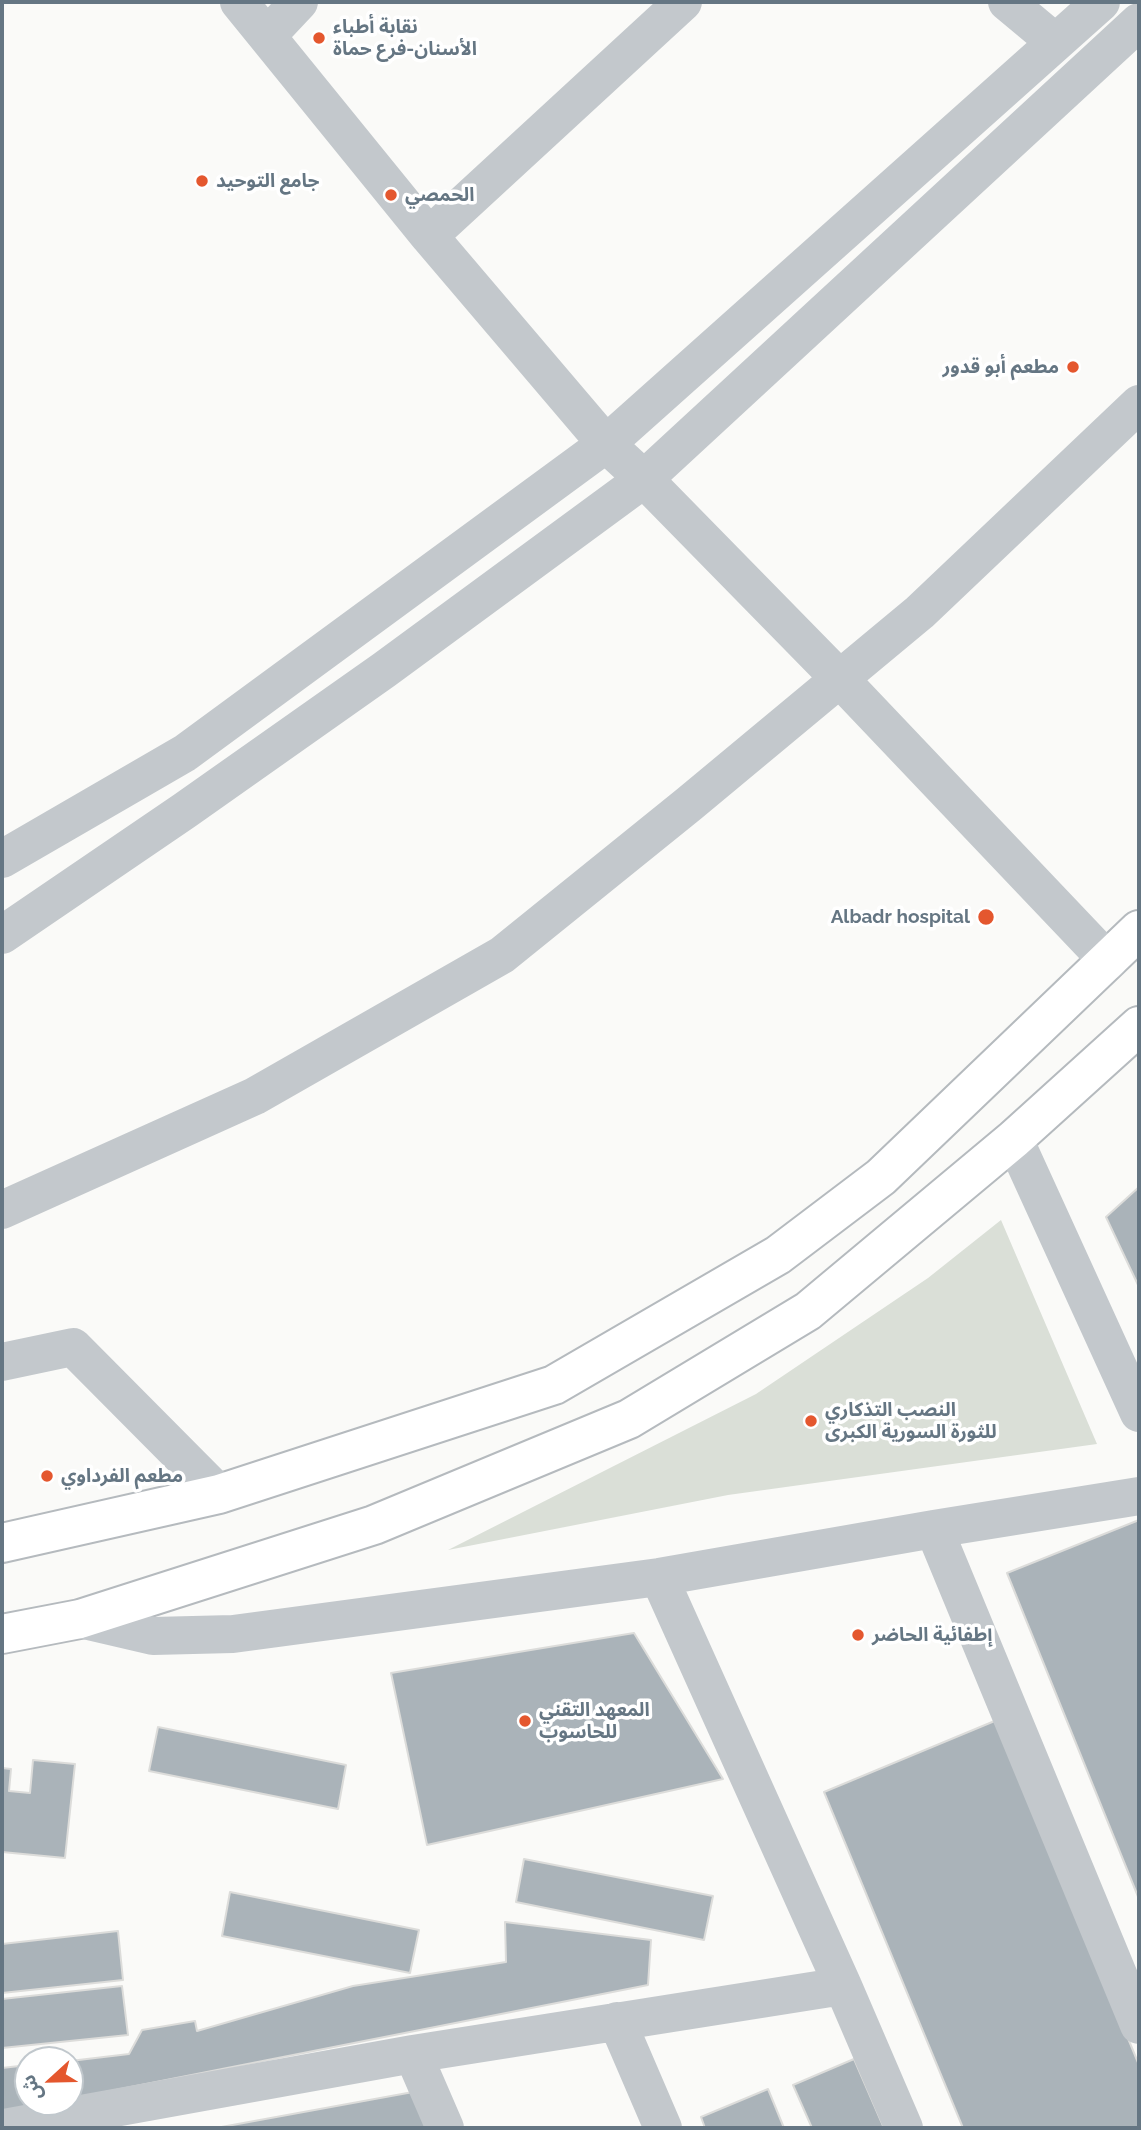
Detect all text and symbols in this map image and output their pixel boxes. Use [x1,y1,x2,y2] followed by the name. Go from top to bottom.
[333,16,477,60] place label: نقابة أطباء الأسنان-فرع حماة
[311,30,327,46] marker: نقابة أطباء الأسنان-فرع حماة
[216,170,320,192] place label: جامع التوحيد
[194,173,210,189] marker: جامع التوحيد
[405,184,474,206] place label: الحمصي
[383,187,399,203] marker: الحمصي
[942,356,1059,378] place label: مطعم أبو قدور
[1065,359,1081,375] marker: مطعم أبو قدور
[831,906,970,928] place label: Albadr hospital
[976,907,996,927] marker: Albadr hospital
[825,1399,997,1443] place label: النصب التذكاري للثورة السورية الكبرى
[803,1413,819,1429] marker: النصب التذكاري للثورة السورية الكبرى
[61,1465,183,1487] place label: مطعم الفرداوي
[39,1468,55,1484] marker: مطعم الفرداوي
[872,1624,993,1646] place label: إطفائية الحاضر
[850,1627,866,1643] marker: إطفائية الحاضر
[539,1699,650,1743] place label: المعهد التقني للحاسوب
[517,1713,533,1729] marker: المعهد التقني للحاسوب
[14,2046,84,2116] north arrow
[16,2072,46,2104] text: ش

